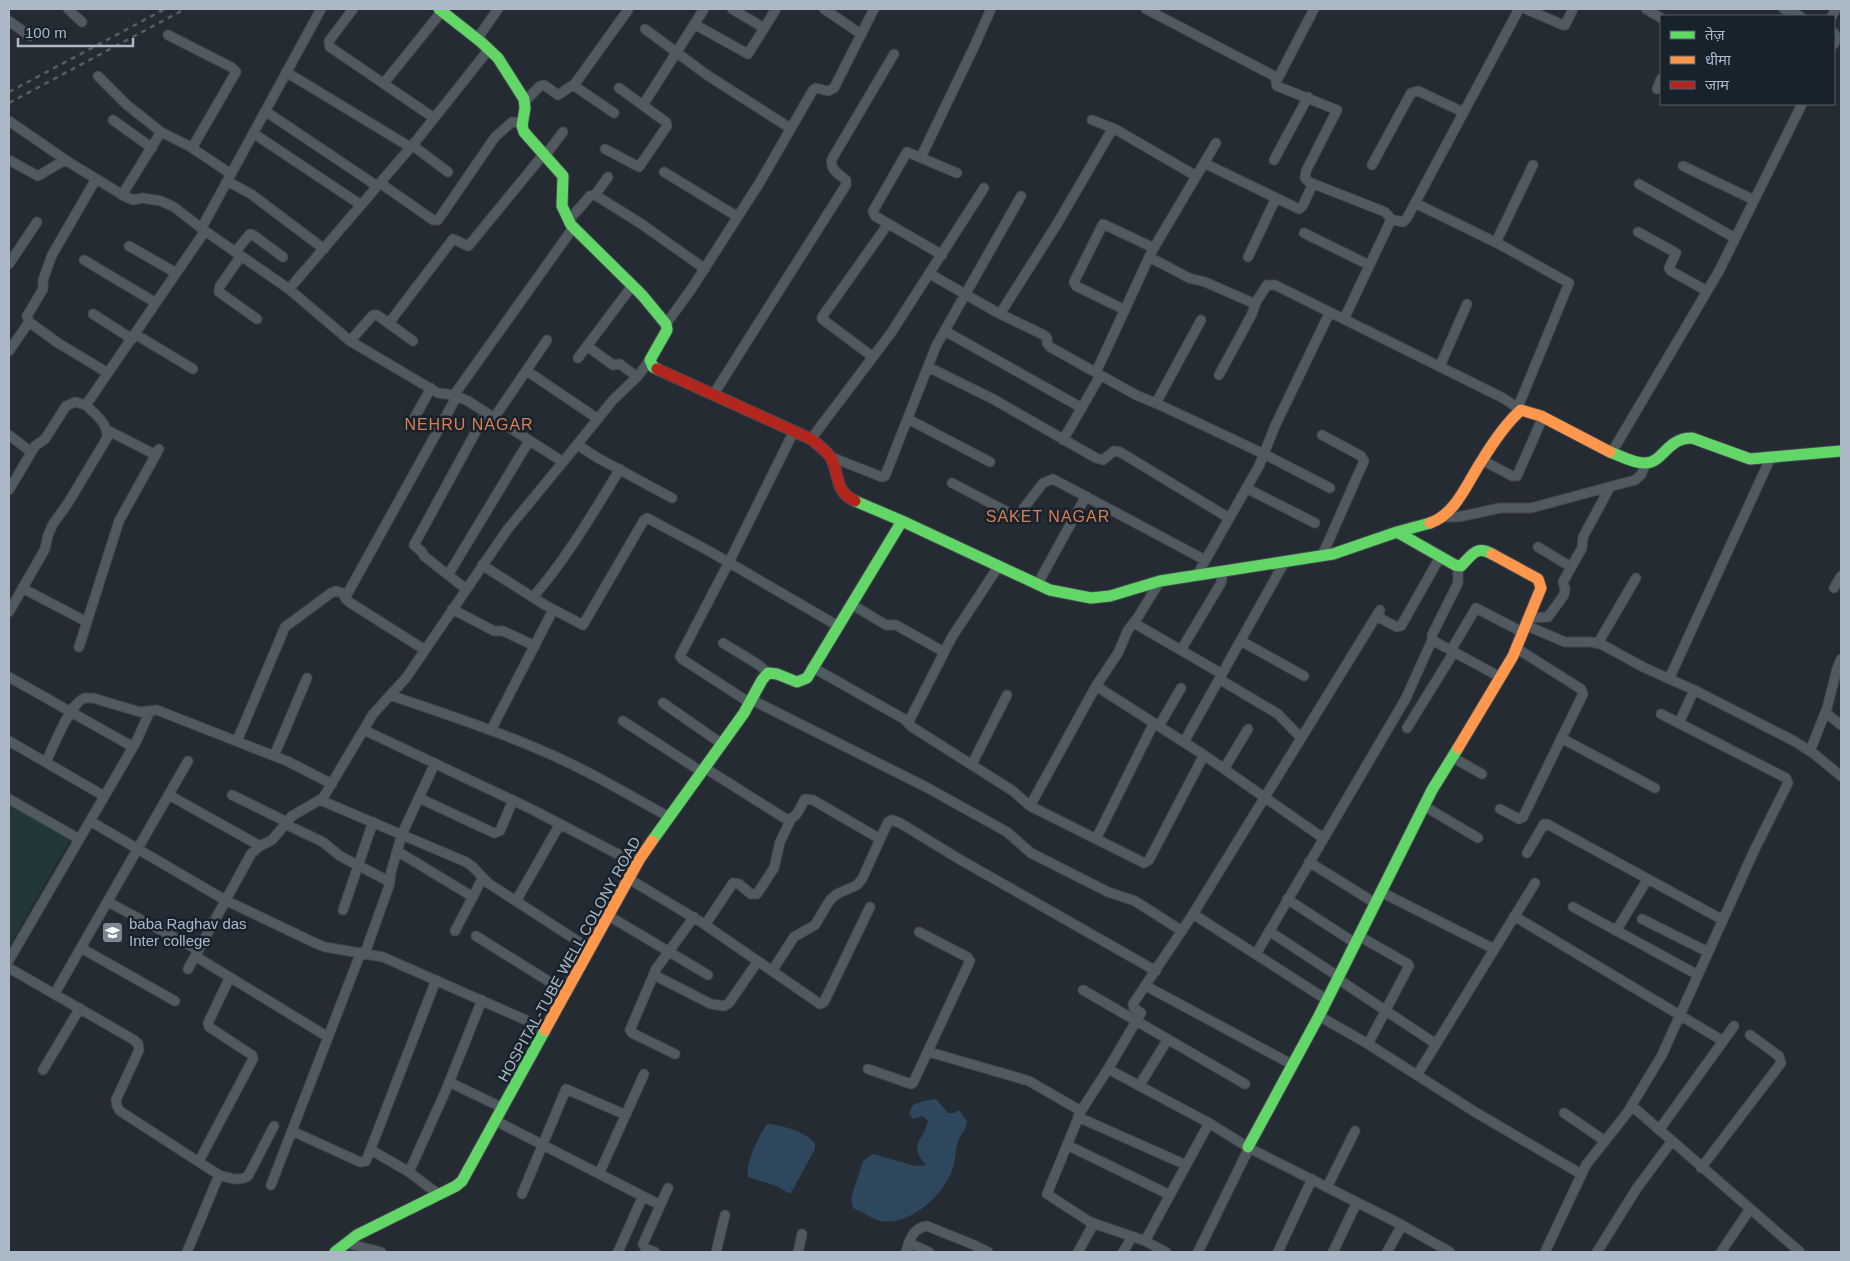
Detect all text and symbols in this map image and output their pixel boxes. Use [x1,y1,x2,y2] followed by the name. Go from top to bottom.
[18,15,132,47] scale bar
[1660,15,1835,105] legend
[25,24,67,41] text: 100 m
[1705,26,1726,43] text: तेज़
[1705,51,1732,68] text: धीमा
[1705,76,1730,93] text: जाम
[404,416,534,433] district label: NEHRU NAGAR
[986,508,1110,525] district label: SAKET NAGAR
[494,833,644,1084] street label: HOSPITAL-TUBE WELL COLONY ROAD
[129,915,247,949] place label: baba Raghav das Inter college
[101,920,125,944] school or university icon: baba Raghav das Inter college

